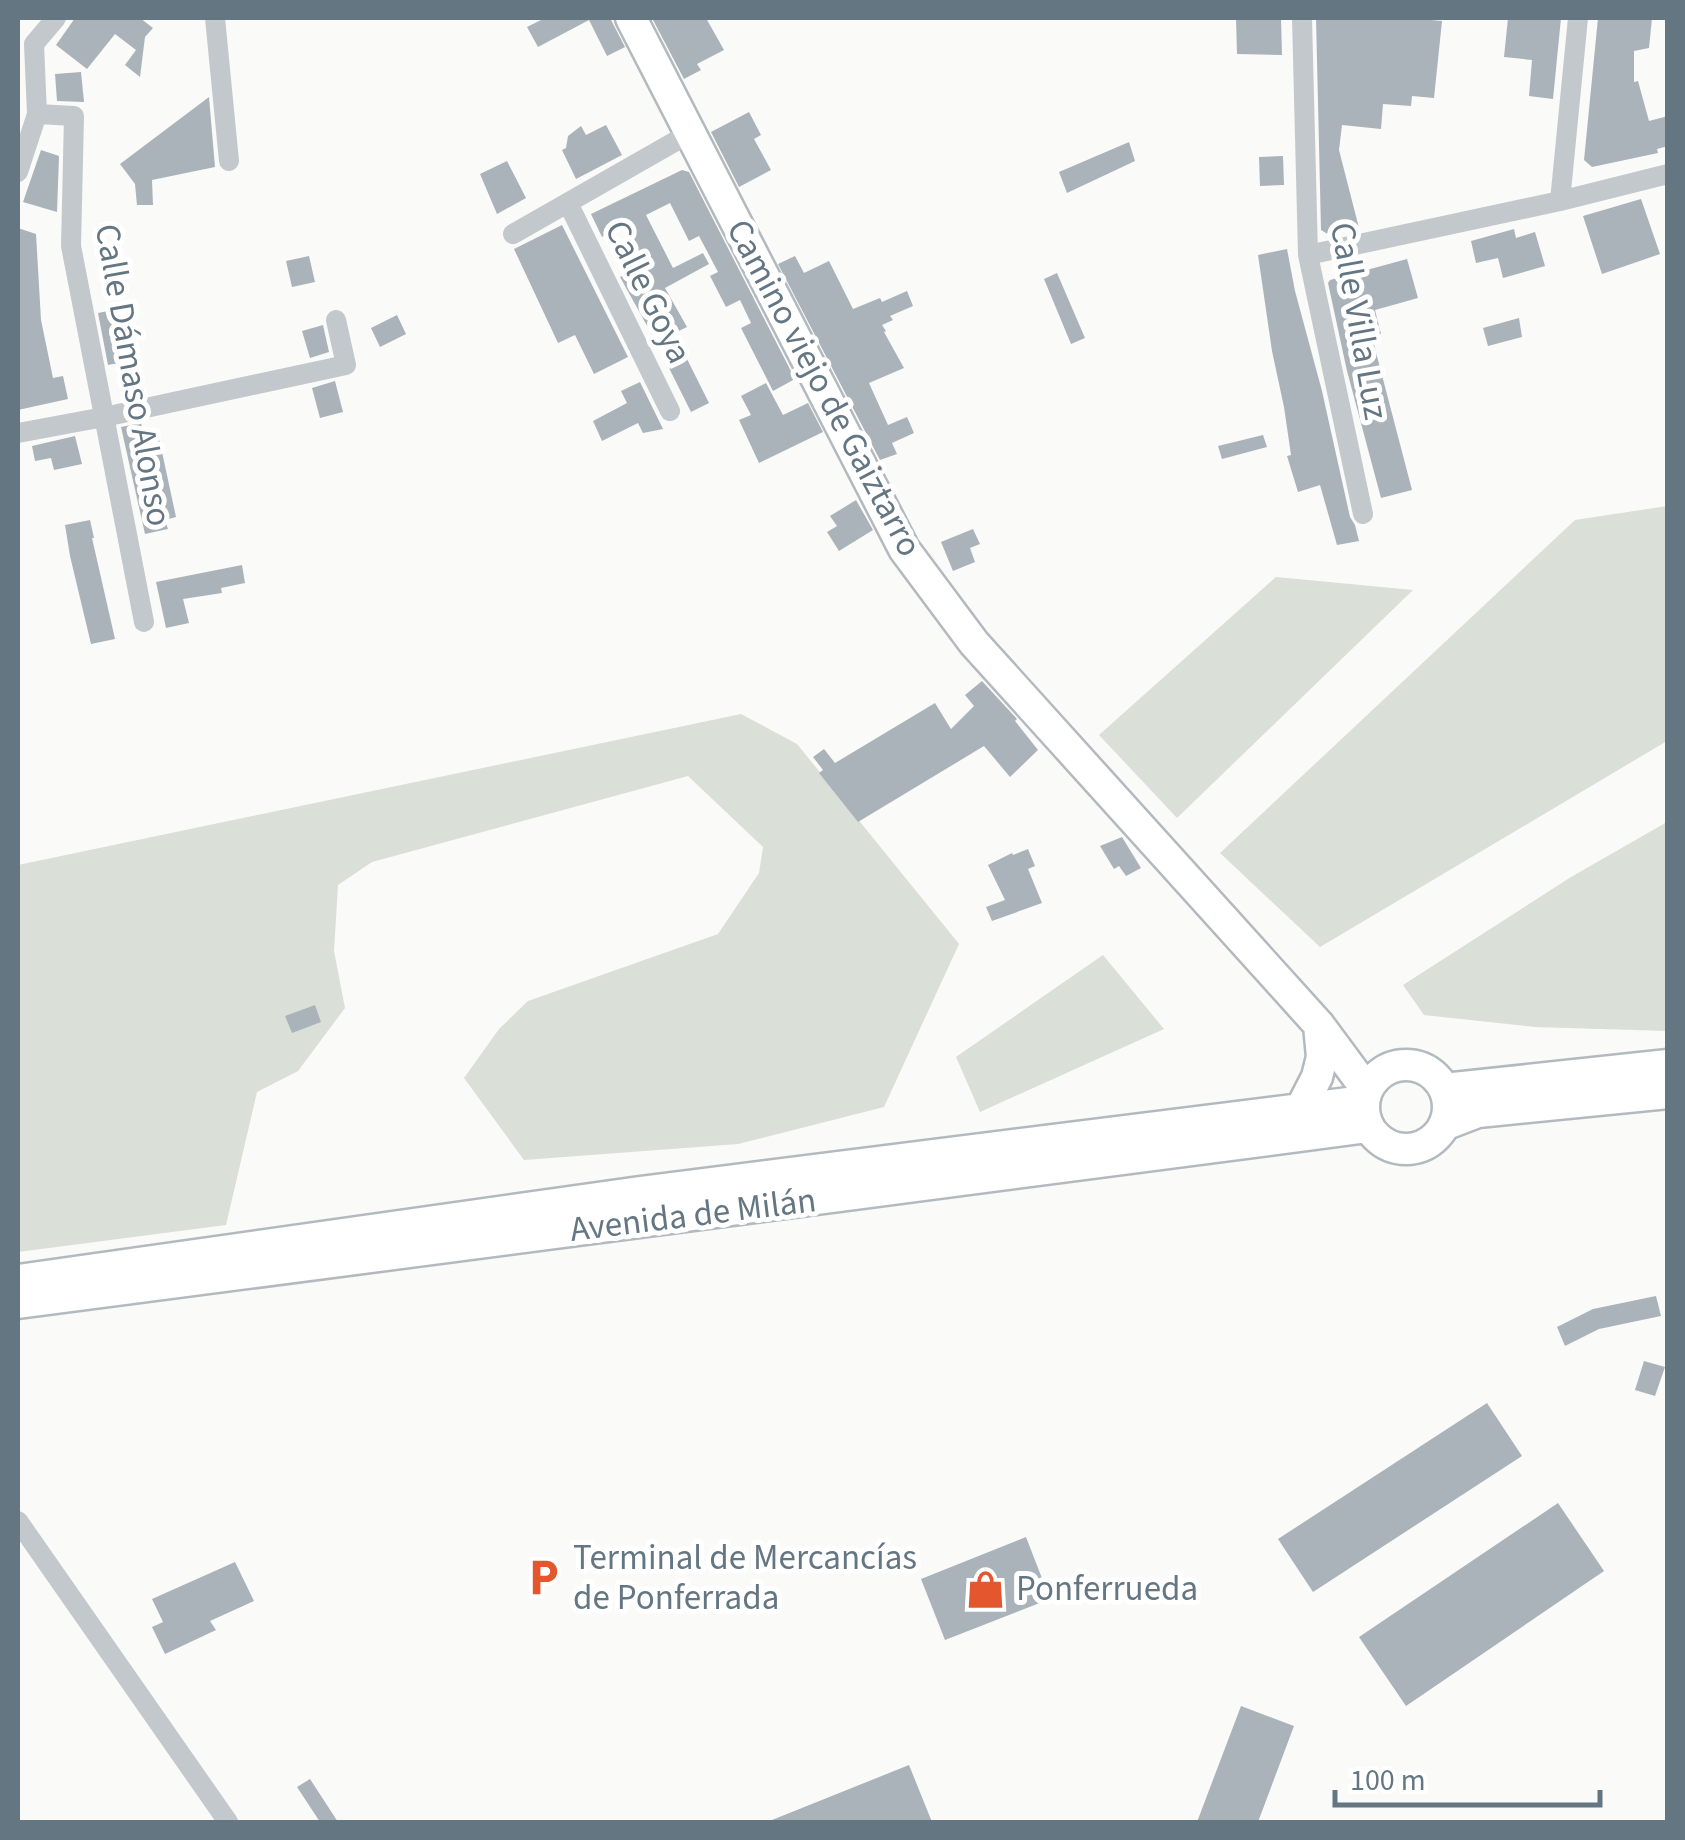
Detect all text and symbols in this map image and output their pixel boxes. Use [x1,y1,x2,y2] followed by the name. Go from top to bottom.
[714,211,934,565] street label: Camino viejo de Gaiztarro
[592,212,704,372] street label: Calle Goya
[1317,218,1401,424] street label: Calle Villa Luz
[82,220,184,530] street label: Calle Dámaso Alonso
[567,1175,819,1255] street label: Avenida de Milán
[573,1533,917,1623] place label: Terminal de Mercancías de Ponferrada
[522,1557,564,1599] parking icon: Terminal de Mercancías de Ponferrada
[1016,1564,1198,1614] place label: Ponferrueda
[965,1568,1007,1610] shop icon: Ponferrueda
[1335,1745,1600,1807] scale bar
[1350,1759,1426,1802] text: 100 m

